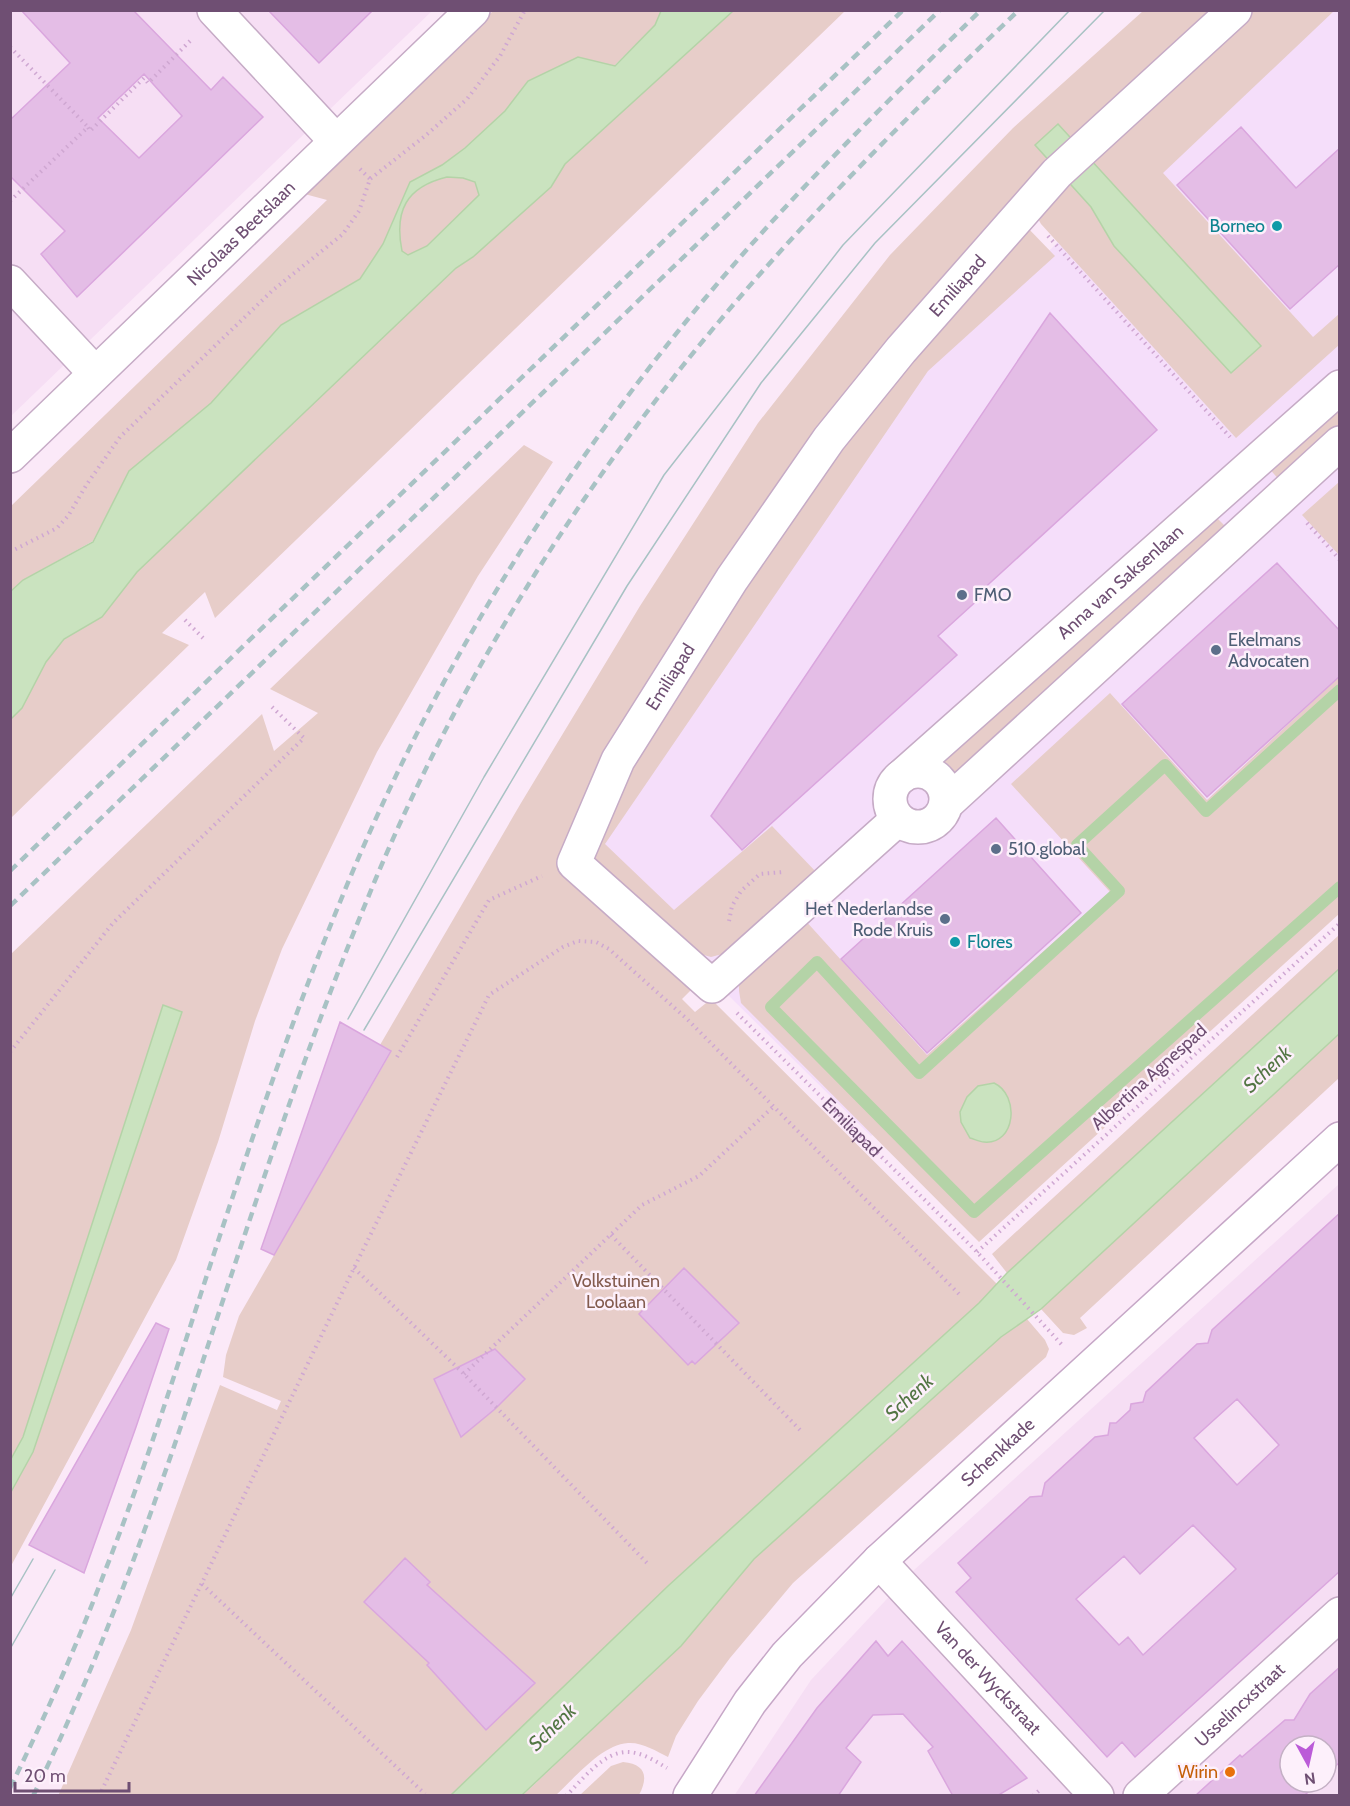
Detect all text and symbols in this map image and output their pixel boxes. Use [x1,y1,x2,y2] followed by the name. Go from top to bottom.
[183,176,300,290] street label: Nicolaas Beetslaan
[1209,215,1265,237] place label: Borneo
[1270,219,1284,233] marker: Borneo
[925,251,990,321] street label: Emiliapad
[1053,520,1188,644] street label: Anna van Saksenlaan
[974,584,1012,606] place label: FMO
[955,588,969,602] marker: FMO
[1228,629,1309,672] place label: Ekelmans Advocaten
[641,639,700,714] street label: Emiliapad
[1209,643,1223,657] marker: Ekelmans Advocaten
[1008,838,1086,860] place label: 510.global
[989,842,1003,856] marker: 510.global
[805,898,933,941] place label: Het Nederlandse Rode Kruis
[938,912,952,926] marker: Het Nederlandse Rode Kruis
[967,931,1013,953] place label: Flores
[948,935,962,949] marker: Flores
[1087,1019,1211,1135] street label: Albertina Agnespad
[1238,1040,1297,1097] water label: Schenk
[818,1093,886,1162] street label: Emiliapad
[572,1270,660,1313] park label: Volkstuinen Loolaan
[880,1368,939,1425] water label: Schenk
[957,1413,1039,1491] street label: Schenkkade
[930,1617,1046,1739] street label: Van der Wyckstraat
[1190,1659,1289,1752] street label: Usselincxstraat
[523,1697,582,1756] water label: Schenk
[1278,1734,1338,1794] north arrow
[15,1755,129,1793] scale bar
[1178,1761,1218,1783] place label: Wirin
[24,1765,66,1787] text: 20 m
[1223,1765,1237,1779] marker: Wirin
[1303,1768,1317,1789] text: N

